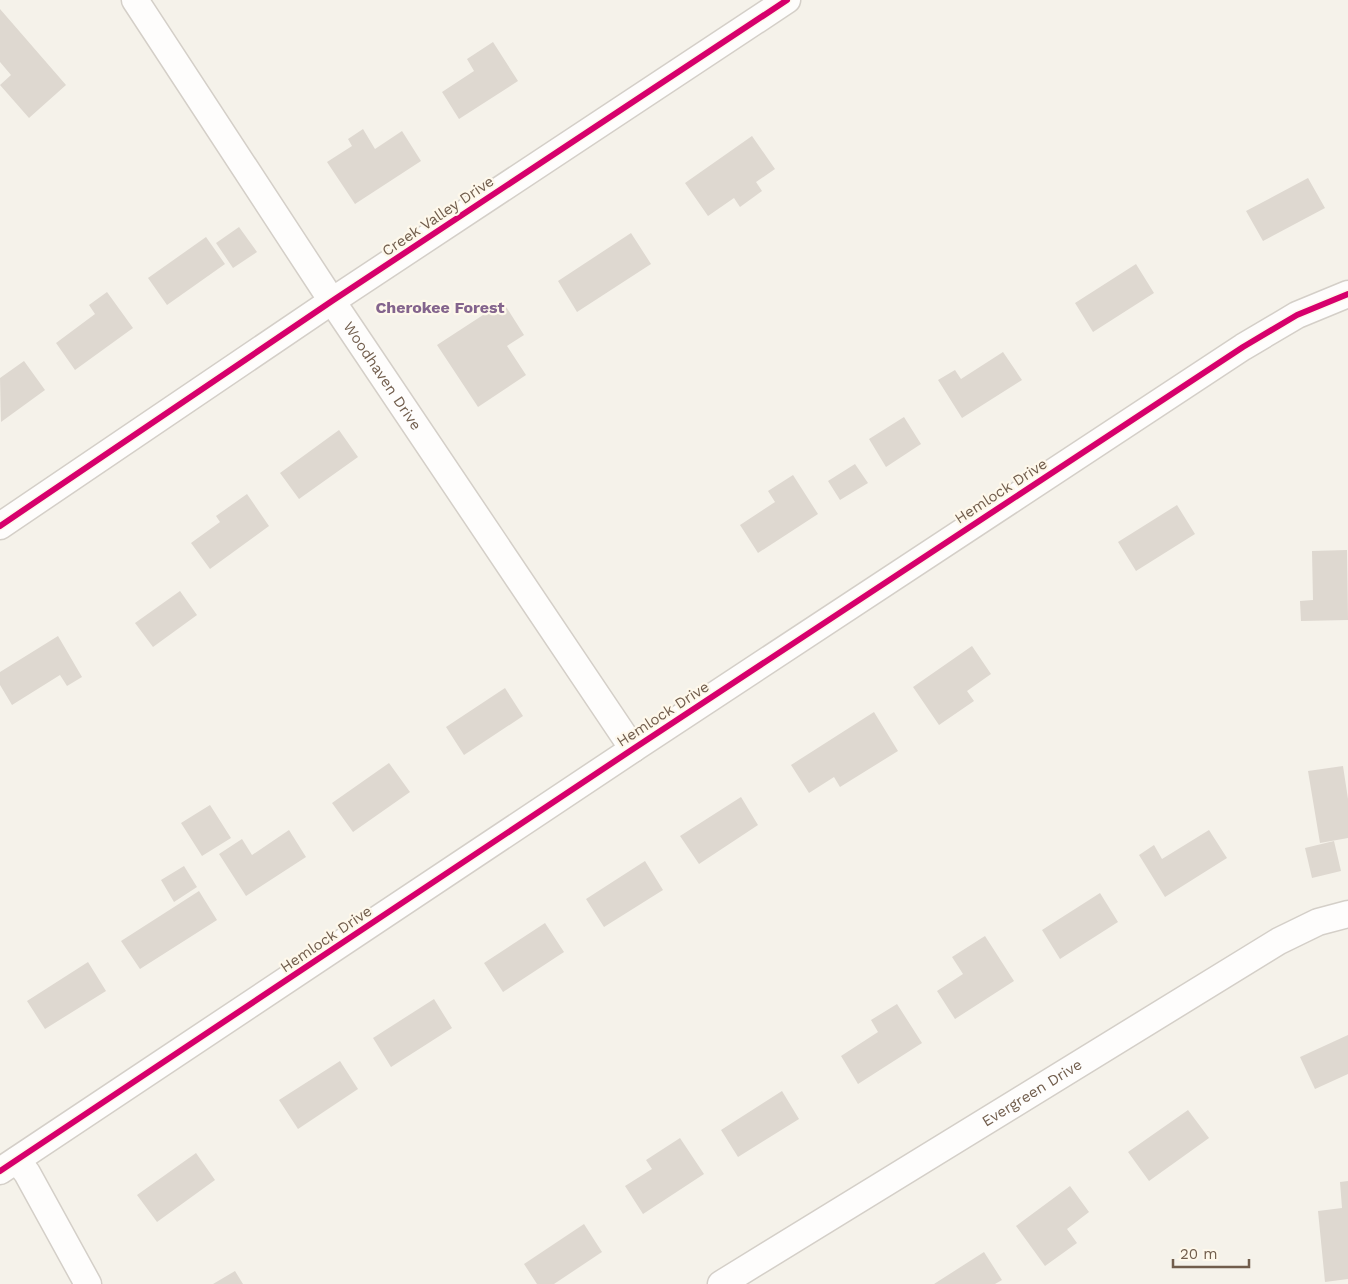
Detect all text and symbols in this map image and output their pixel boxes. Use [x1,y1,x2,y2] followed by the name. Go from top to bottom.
[379,172,497,260] street label: Creek Valley Drive
[375,298,505,317] district label: Cherokee Forest
[339,318,425,434] street label: Woodhaven Drive
[951,454,1051,528] street label: Hemlock Drive
[613,677,713,751] street label: Hemlock Drive
[277,902,375,976] street label: Hemlock Drive
[979,1055,1085,1130] street label: Evergreen Drive
[1173,1236,1249,1268] scale bar
[1180,1245,1218,1263] text: 20 m

